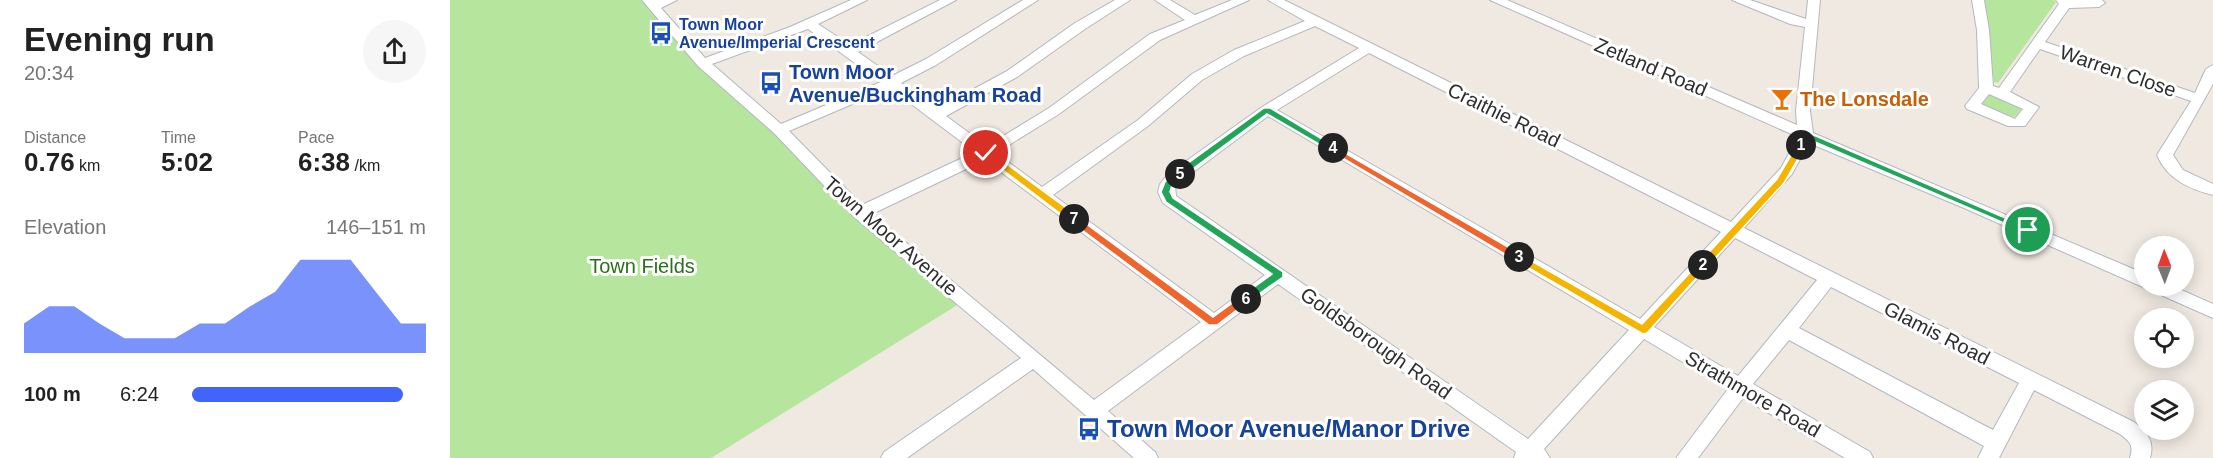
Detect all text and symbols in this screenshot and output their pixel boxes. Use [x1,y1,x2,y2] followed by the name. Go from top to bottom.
[679,16,876,51] place label: Town Moor Avenue/Imperial Crescent
[363,20,426,83] button: share
[648,20,674,46] bus stop icon: Town Moor Avenue/Imperial Crescent
[24,21,215,58] text: Evening run
[1591,33,1711,101] street label: Zetland Road
[2057,41,2179,101] street label: Warren Close
[789,61,1042,106] place label: Town Moor Avenue/Buckingham Road
[24,62,74,84] text: 20:34
[758,70,784,96] bus stop icon: Town Moor Avenue/Buckingham Road
[1444,78,1564,152] street label: Craithie Road
[1769,86,1795,112] bar icon: The Lonsdale
[1800,88,1929,110] place label: The Lonsdale
[960,127,1011,178] pin
[24,129,86,146] text: Distance
[161,129,196,146] text: Time
[298,129,334,146] text: Pace
[1786,130,1816,160] pin: 1
[1318,133,1348,163] pin: 4
[969,136,1002,169] icon: check
[1797,136,1805,153] text: 1
[1329,139,1337,156] text: 4
[24,147,75,177] text: 0.76
[161,147,213,177] text: 5:02
[298,147,350,177] text: 6:38
[75,157,100,174] text: km
[350,157,380,174] text: /km
[1165,159,1195,189] pin: 5
[1176,165,1184,182] text: 5
[820,172,962,300] street label: Town Moor Avenue
[1059,204,1089,234] pin: 7
[2002,204,2053,255] pin
[1070,210,1078,227] text: 7
[2011,213,2044,246] icon: arrive
[24,216,106,238] text: Elevation
[326,216,426,238] text: 146–151 m
[2134,236,2194,296] north arrow
[2134,236,2194,440] map controls
[1504,242,1534,272] pin: 3
[1515,248,1523,265] text: 3
[1688,250,1718,280] pin: 2
[589,255,695,277] park label: Town Fields
[1699,256,1707,273] text: 2
[1296,283,1456,403] street label: Goldsborough Road
[1231,284,1261,314] pin: 6
[1242,290,1250,307] text: 6
[1881,297,1993,369] street label: Glamis Road
[2134,308,2194,368] button: locate
[1682,346,1824,442] street label: Strathmore Road
[2134,380,2194,440] button: layers
[24,383,81,405] text: 100 m
[120,383,159,405] text: 6:24
[1107,415,1470,442] place label: Town Moor Avenue/Manor Drive
[1076,416,1102,442] bus stop icon: Town Moor Avenue/Manor Drive

